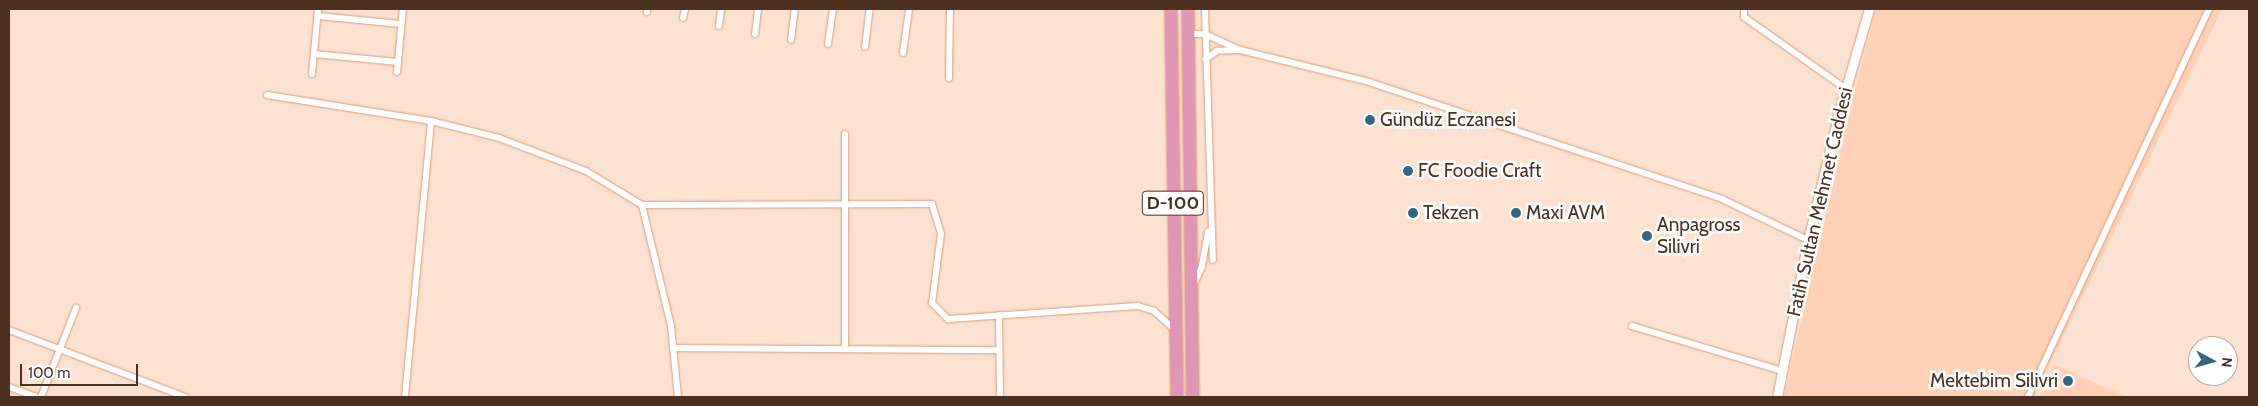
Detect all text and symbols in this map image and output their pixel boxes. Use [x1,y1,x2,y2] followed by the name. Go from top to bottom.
[1783,85,1857,319] street label: Fatih Sultan Mehmet Caddesi
[1380,109,1516,131] place label: Gündüz Eczanesi
[1364,114,1376,126] marker: Gündüz Eczanesi
[1418,160,1541,182] place label: FC Foodie Craft
[1402,165,1414,177] marker: FC Foodie Craft
[1142,188,1204,218] road number: D-100
[1423,202,1479,224] place label: Tekzen
[1526,202,1605,224] place label: Maxi AVM
[1407,207,1419,219] marker: Tekzen
[1510,207,1522,219] marker: Maxi AVM
[1657,214,1740,258] place label: Anpagross Silivri
[1641,230,1653,242] marker: Anpagross Silivri
[2188,336,2238,386] north arrow
[22,354,140,386] scale bar
[2217,357,2236,368] text: N
[28,364,70,382] text: 100 m
[1930,370,2058,392] place label: Mektebim Silivri
[2062,375,2074,387] marker: Mektebim Silivri

